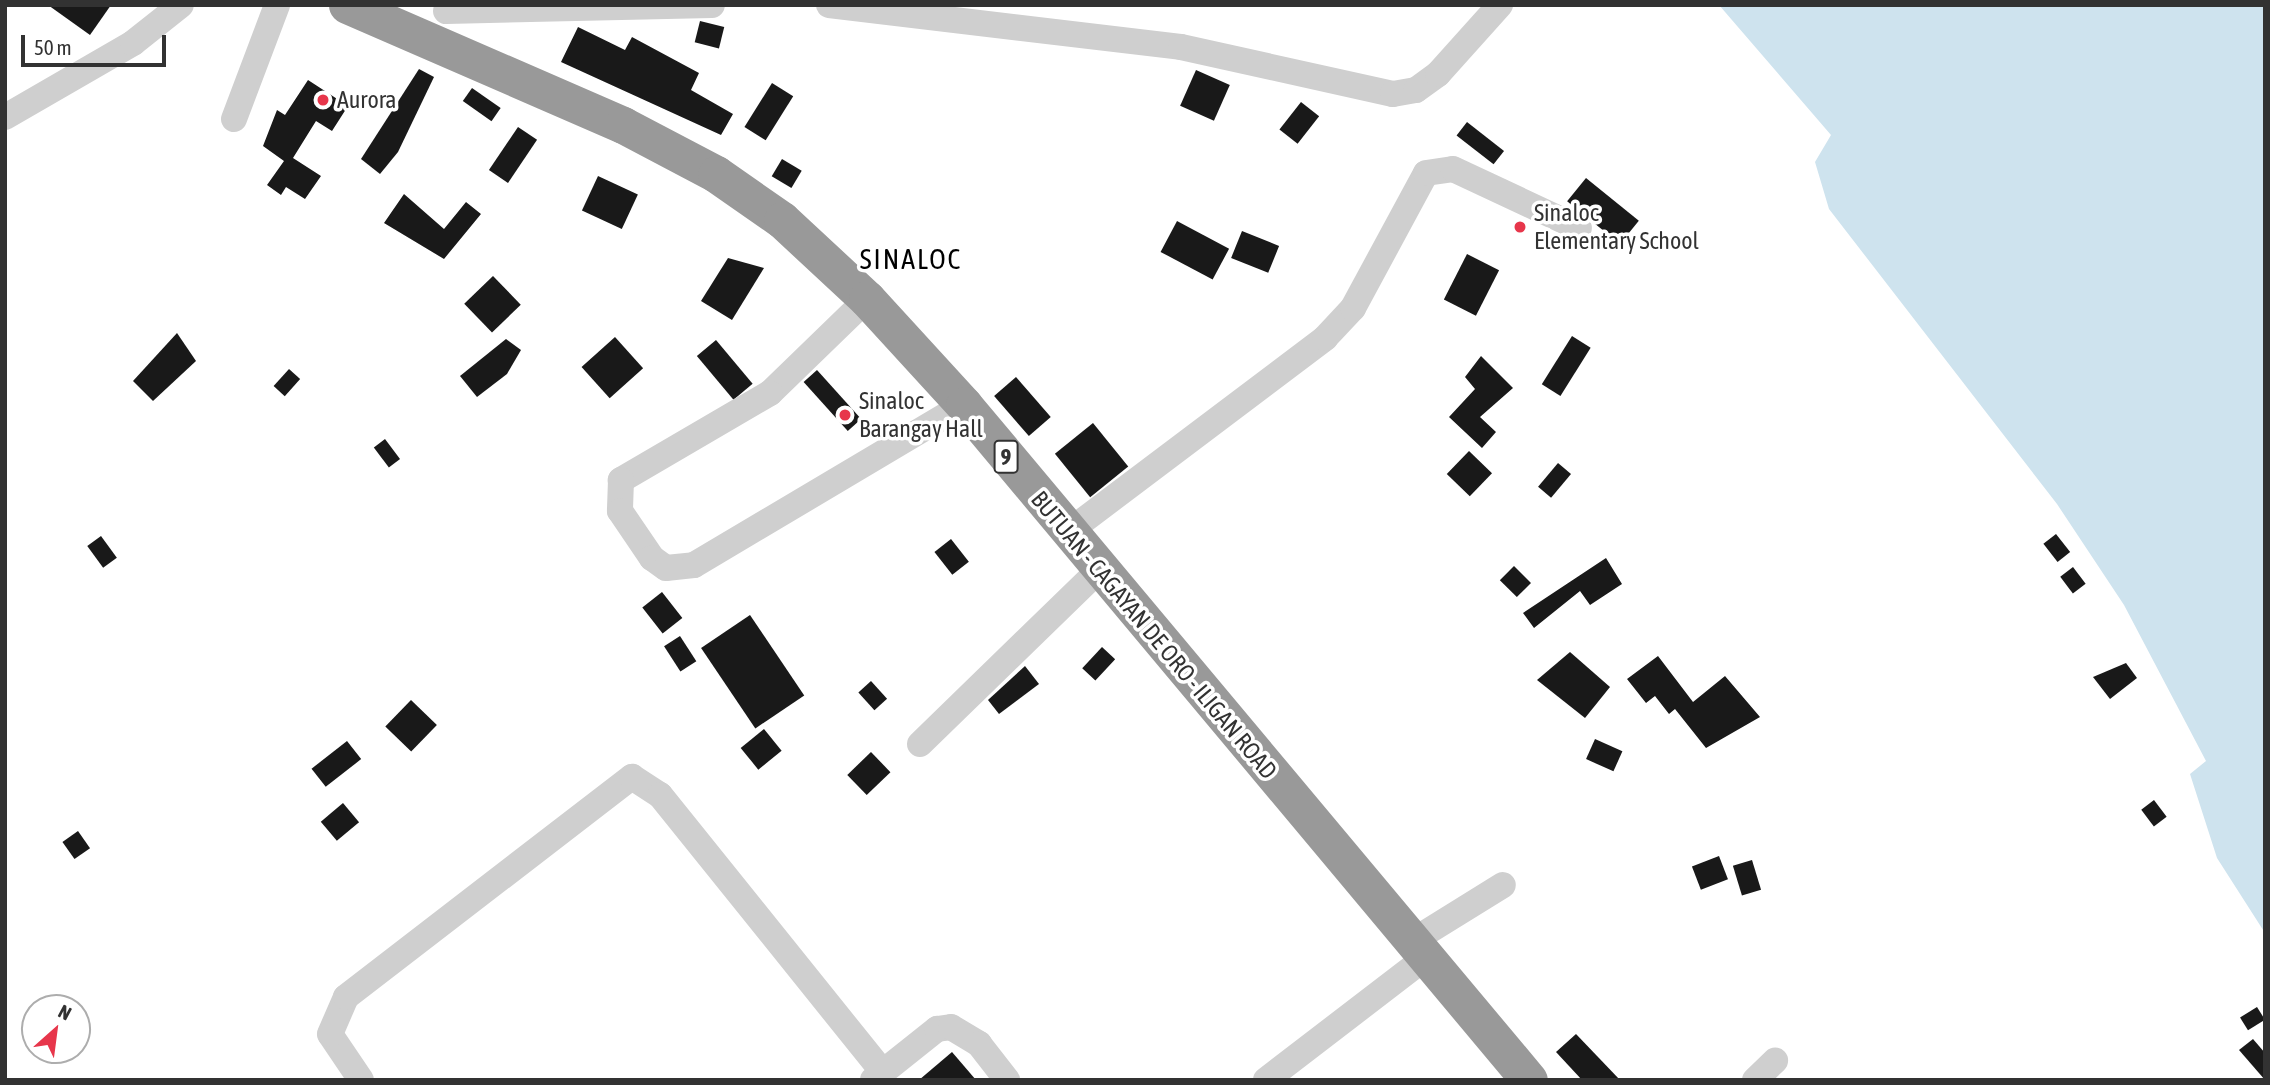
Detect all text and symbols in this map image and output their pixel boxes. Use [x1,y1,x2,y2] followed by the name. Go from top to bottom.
[24,21,170,65] scale bar
[34,35,72,59] text: 50 m
[337,86,396,114] place label: Aurora
[315,92,331,108] marker: Aurora
[1534,199,1699,255] place label: Sinaloc Elementary School
[1512,219,1528,235] marker: Sinaloc Elementary School
[861,242,961,276] district label: SINALOC
[859,387,983,443] place label: Sinaloc Barangay Hall
[837,407,853,423] marker: Sinaloc Barangay Hall
[992,438,1020,477] road number: 9
[1025,485,1283,785] street label: BUTUAN - CAGAYAN DE ORO - ILIGAN ROAD
[21,994,91,1064] north arrow
[55,1000,75,1025] text: N

